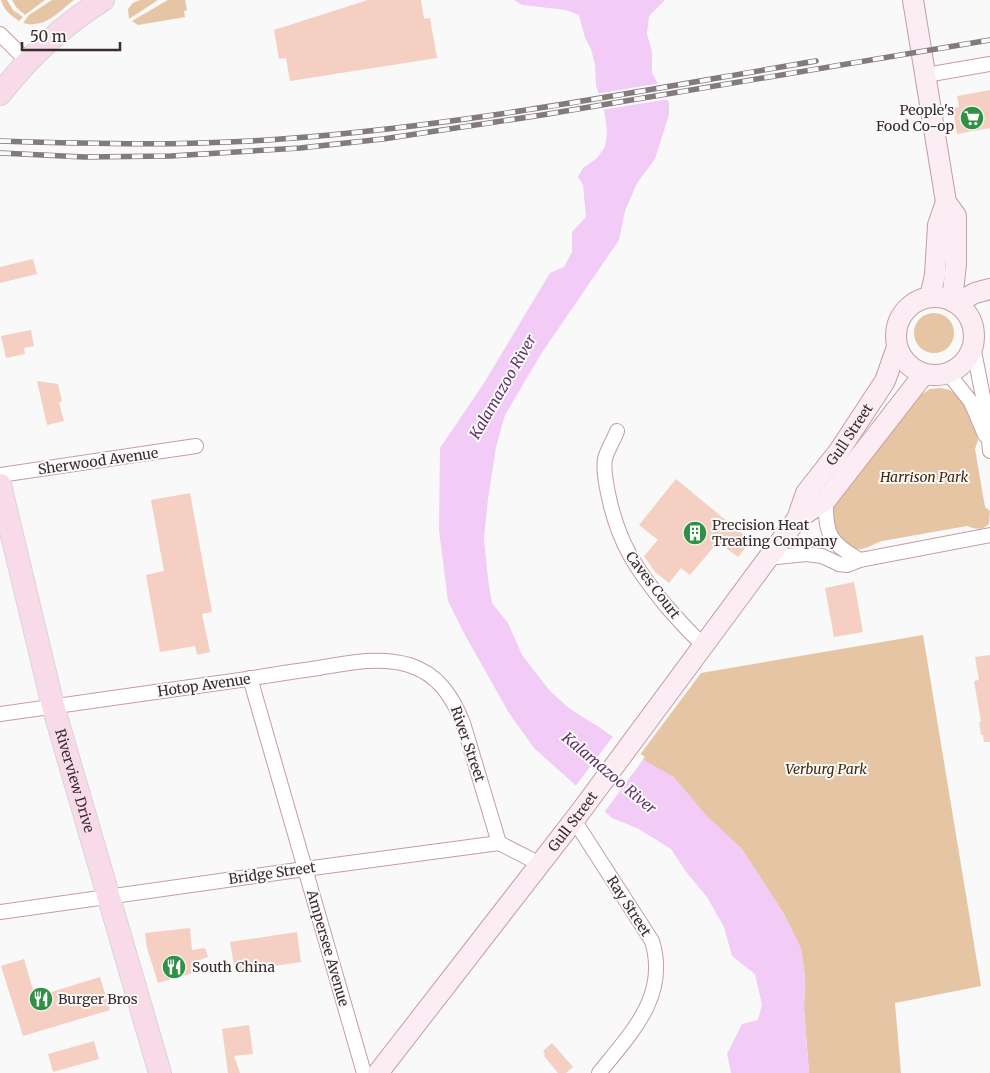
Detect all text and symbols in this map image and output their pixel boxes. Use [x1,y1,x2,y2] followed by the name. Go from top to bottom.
[22,20,120,52] scale bar
[30,27,67,46] text: 50 m
[876,101,954,135] place label: People's Food Co-op
[959,105,985,131] supermarket icon: People's Food Co-op
[465,331,541,443] water label: Kalamazoo River
[822,400,877,469] street label: Gull Street
[37,444,159,478] street label: Sherwood Avenue
[879,468,968,486] park label: Harrison Park
[712,516,838,550] place label: Precision Heat Treating Company
[682,520,708,546] building icon: Precision Heat Treating Company
[622,548,684,623] street label: Caves Court
[156,670,252,700] street label: Hotop Avenue
[447,704,490,785] street label: River Street
[51,727,98,835] street label: Riverview Drive
[558,727,661,818] water label: Kalamazoo River
[785,760,867,778] park label: Verburg Park
[544,787,602,855] street label: Gull Street
[227,858,317,888] street label: Bridge Street
[603,872,656,940] street label: Ray Street
[303,887,353,1008] street label: Ampersee Avenue
[161,954,187,980] restaurant icon: South China
[192,958,275,976] place label: South China
[28,986,54,1012] restaurant icon: Burger Bros
[58,990,138,1008] place label: Burger Bros

